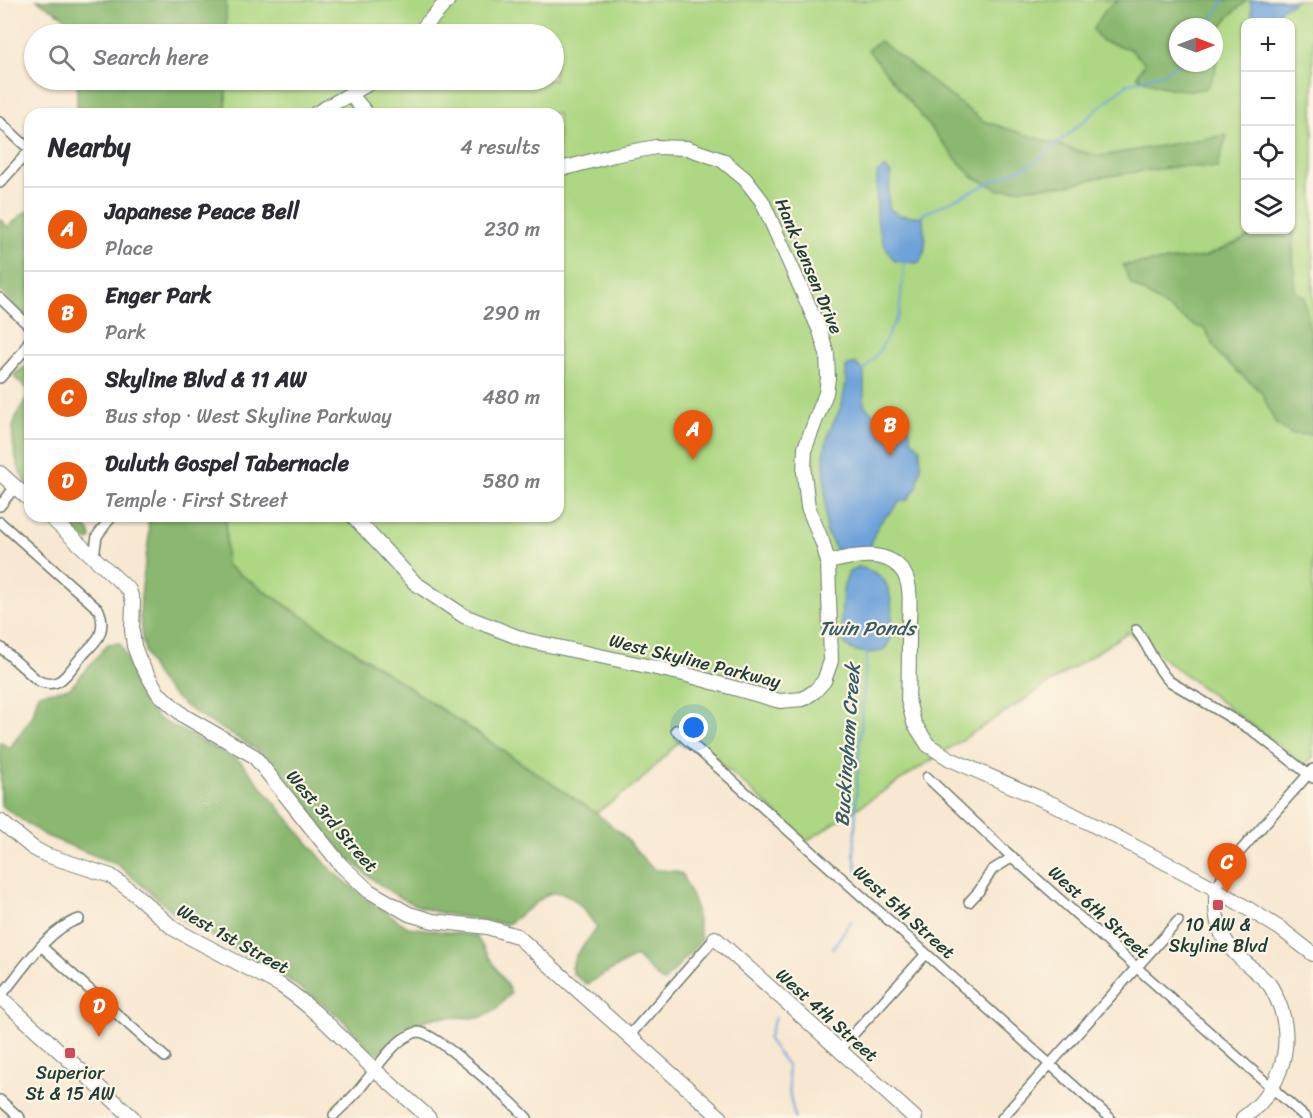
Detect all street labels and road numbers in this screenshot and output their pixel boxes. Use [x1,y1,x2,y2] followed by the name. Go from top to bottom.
[766,193,852,339] street label: Hank Jensen Drive
[606,624,785,698] street label: West Skyline Parkway
[278,762,386,880] street label: West 3rd Street
[845,857,963,967] street label: West 5th Street
[1041,857,1158,967] street label: West 6th Street
[171,895,295,983] street label: West 1st Street
[768,960,886,1070] street label: West 4th Street

